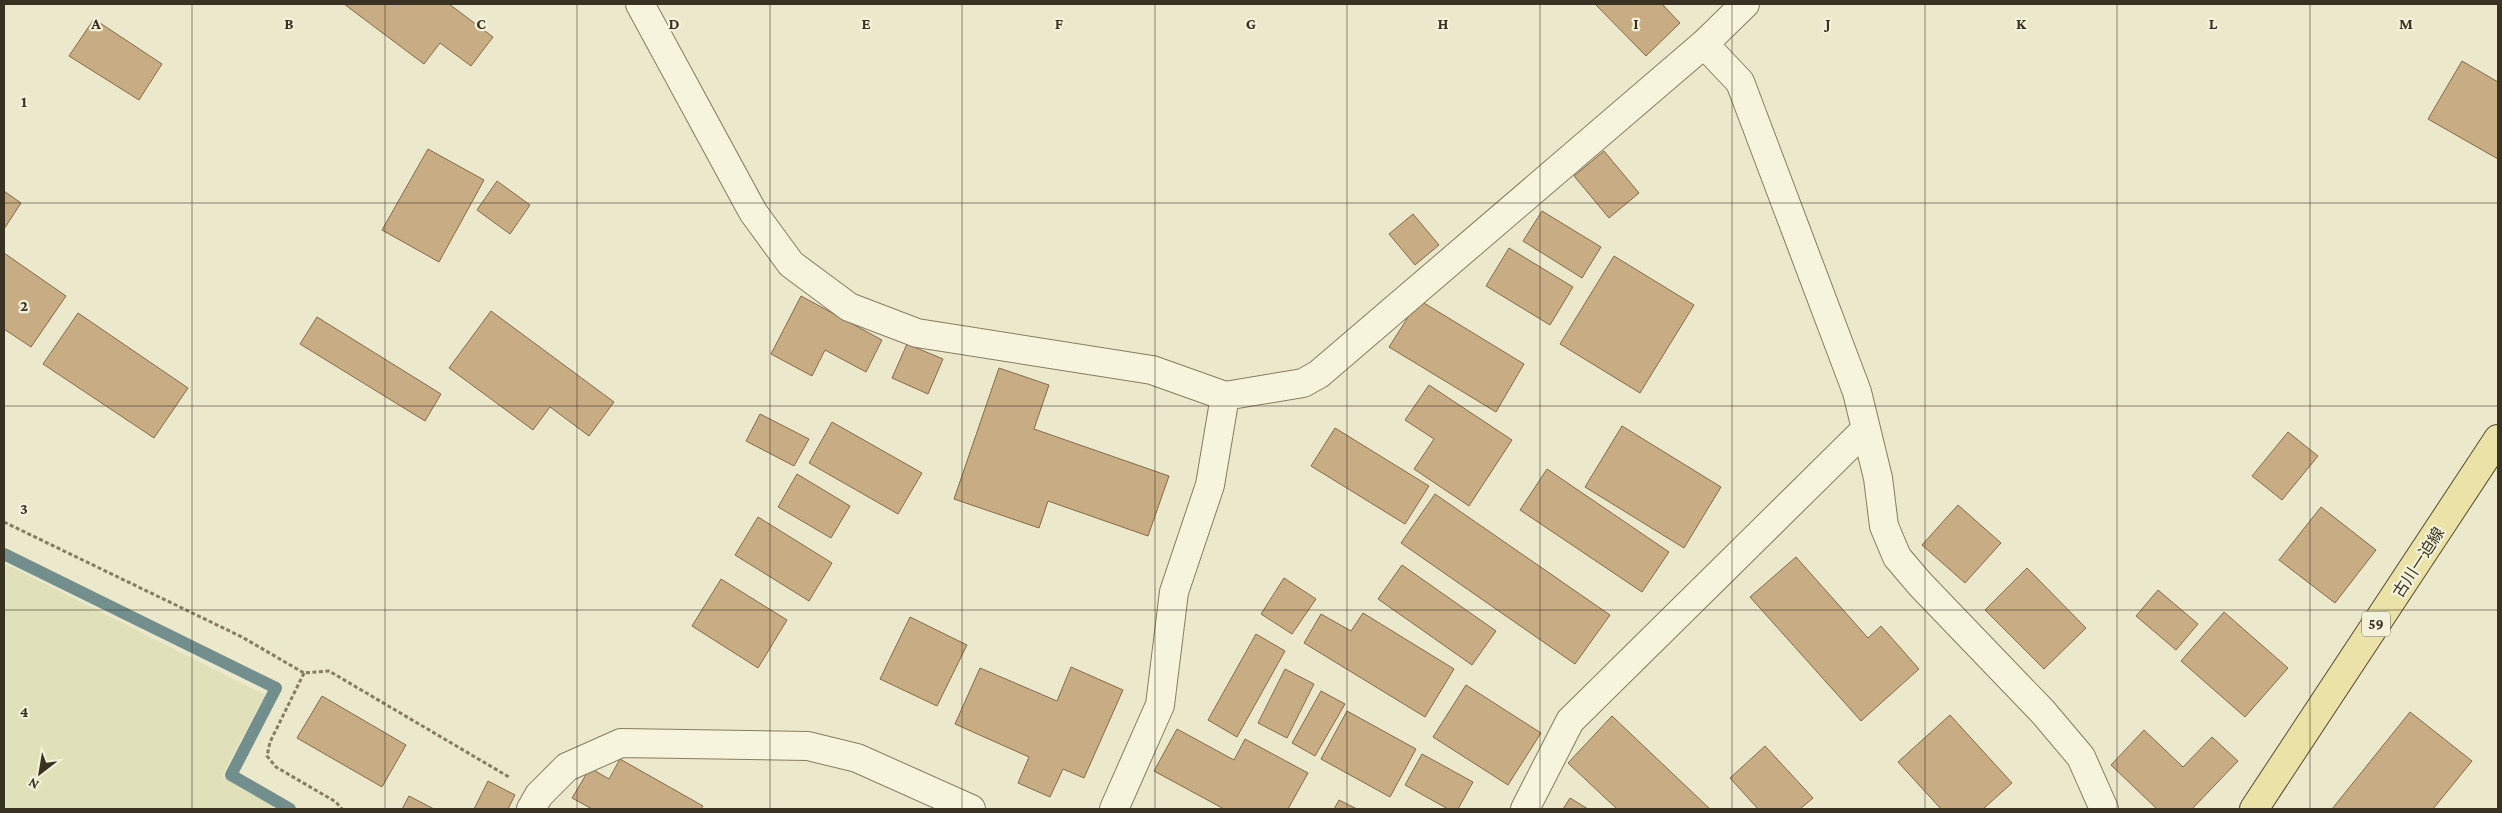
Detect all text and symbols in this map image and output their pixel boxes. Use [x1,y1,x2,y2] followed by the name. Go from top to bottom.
[90,15,101,32] text: A
[284,15,294,32] text: B
[476,15,486,32] text: C
[668,15,680,32] text: D
[861,15,871,32] text: E
[1055,15,1064,32] text: F
[1246,15,1256,32] text: G
[1438,15,1449,32] text: H
[1633,15,1639,32] text: I
[1823,15,1831,32] text: J
[2016,15,2027,32] text: K
[2209,15,2218,32] text: L
[2399,15,2413,32] text: M
[21,93,27,110] text: 1
[20,297,28,314] text: 2
[20,500,28,517] text: 3
[2390,524,2447,600] street label: 古川一迫線
[2362,612,2390,636] road number: 59
[20,703,29,720] text: 4
[15,748,65,798] north arrow
[25,775,42,793] text: N

